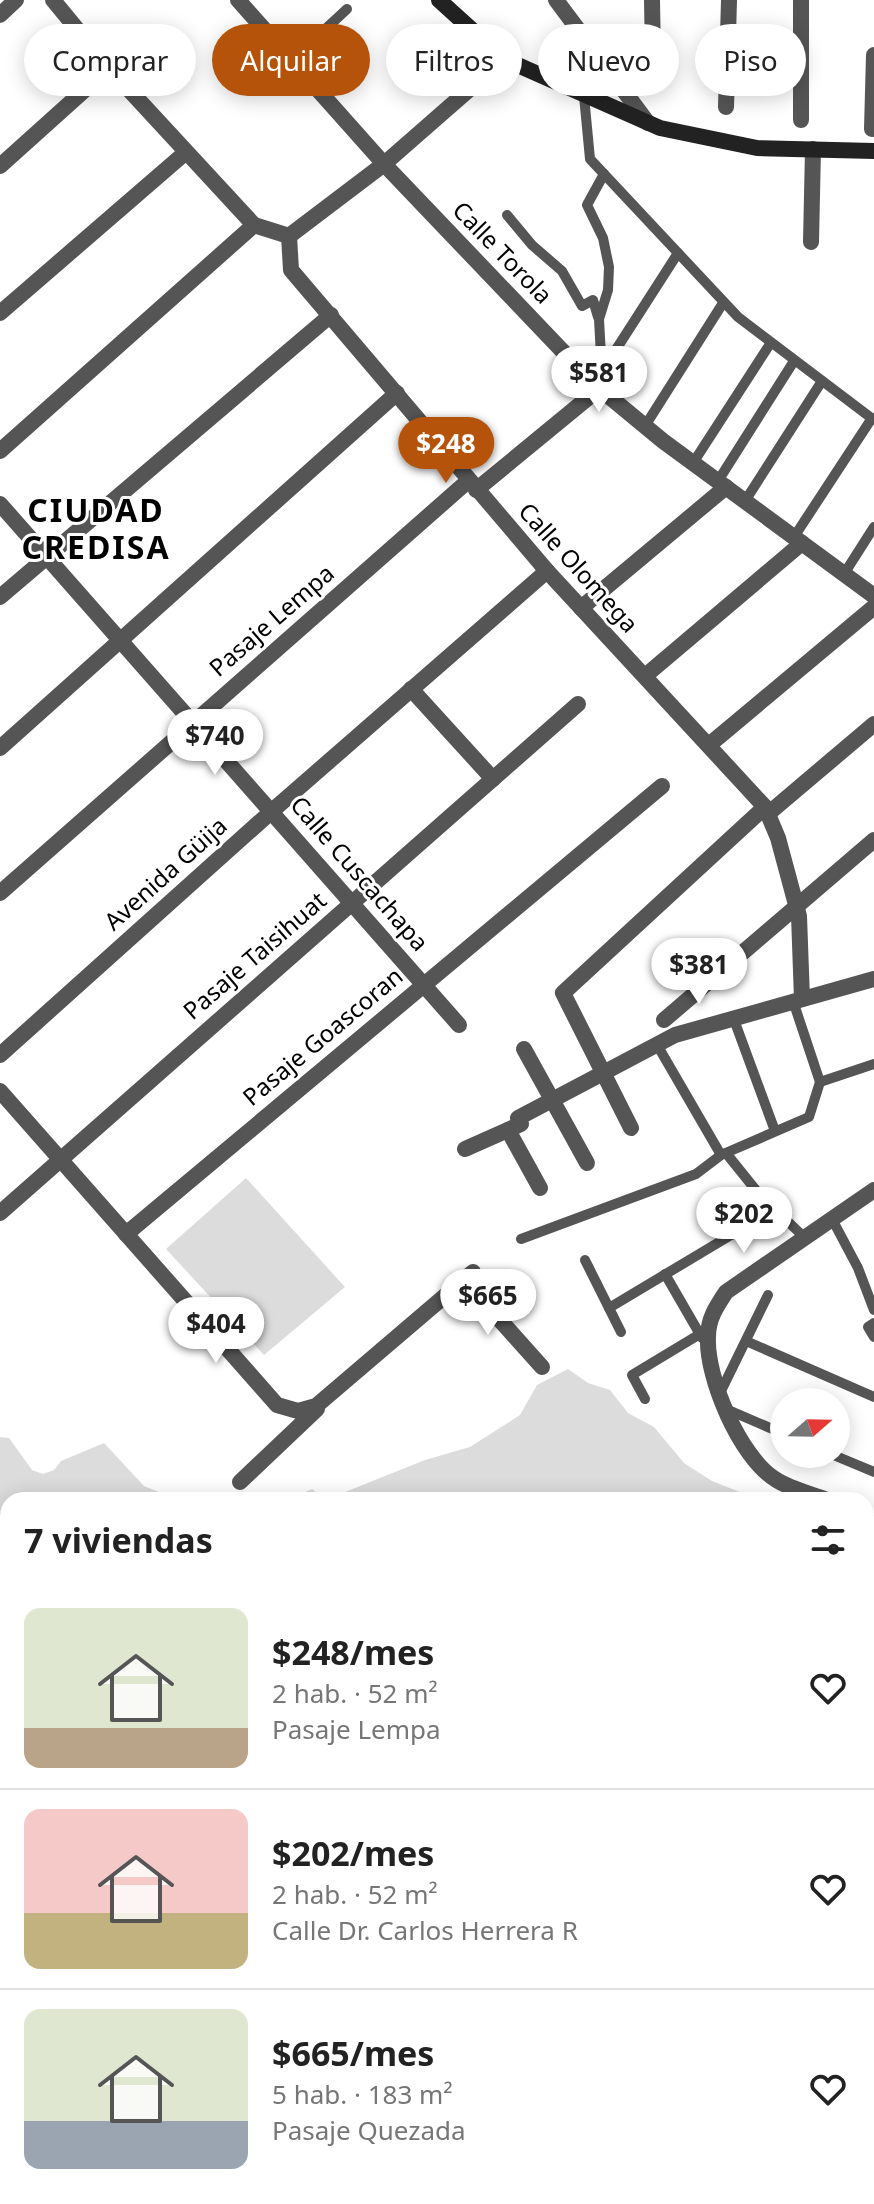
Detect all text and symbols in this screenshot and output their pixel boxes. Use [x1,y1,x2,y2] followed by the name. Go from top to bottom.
[24,24,196,96] chip: Comprar
[212,24,370,96] chip: Alquilar
[386,24,522,96] chip: Filtros
[538,24,679,96] chip: Nuevo
[695,24,806,96] chip: Piso
[446,194,560,310] street label: Calle Torola
[552,346,646,414] pin: $581
[569,354,629,390] text: $581
[399,417,493,485] pin: $248
[416,425,476,461] text: $248
[21,488,171,568] district label: CIUDAD CREDISA
[512,495,646,639] street label: Calle Olomega
[201,556,341,683] street label: Pasaje Lempa
[168,709,262,777] pin: $740
[185,717,245,753] text: $740
[284,788,437,958] street label: Calle Cuscachapa
[96,809,234,937] street label: Avenida Güija
[175,883,333,1026] street label: Pasaje Taisihuat
[652,938,746,1006] pin: $381
[669,946,729,982] text: $381
[235,959,409,1113] street label: Pasaje Goascoran
[697,1187,791,1255] pin: $202
[714,1195,774,1231] text: $202
[441,1269,535,1337] pin: $665
[458,1277,518,1313] text: $665
[169,1297,263,1365] pin: $404
[186,1305,246,1341] text: $404
[770,1388,850,1468] north arrow
[770,1388,850,1468] map controls
[24,1517,213,1563] text: 7 viviendas
[806,1518,850,1562] icon: filters
[272,1629,434,1675] text: $248/mes
[88,1640,184,1736] icon: home
[806,1666,850,1710] icon: heart
[272,1675,438,1711] text: 2 hab. · 52 m²
[272,1711,441,1747] text: Pasaje Lempa
[272,1830,434,1876] text: $202/mes
[88,1841,184,1937] icon: home
[806,1867,850,1911] icon: heart
[272,1876,438,1912] text: 2 hab. · 52 m²
[272,1912,578,1948] text: Calle Dr. Carlos Herrera R
[272,2030,434,2076] text: $665/mes
[88,2041,184,2137] icon: home
[806,2067,850,2111] icon: heart
[272,2076,453,2112] text: 5 hab. · 183 m²
[272,2112,466,2148] text: Pasaje Quezada

